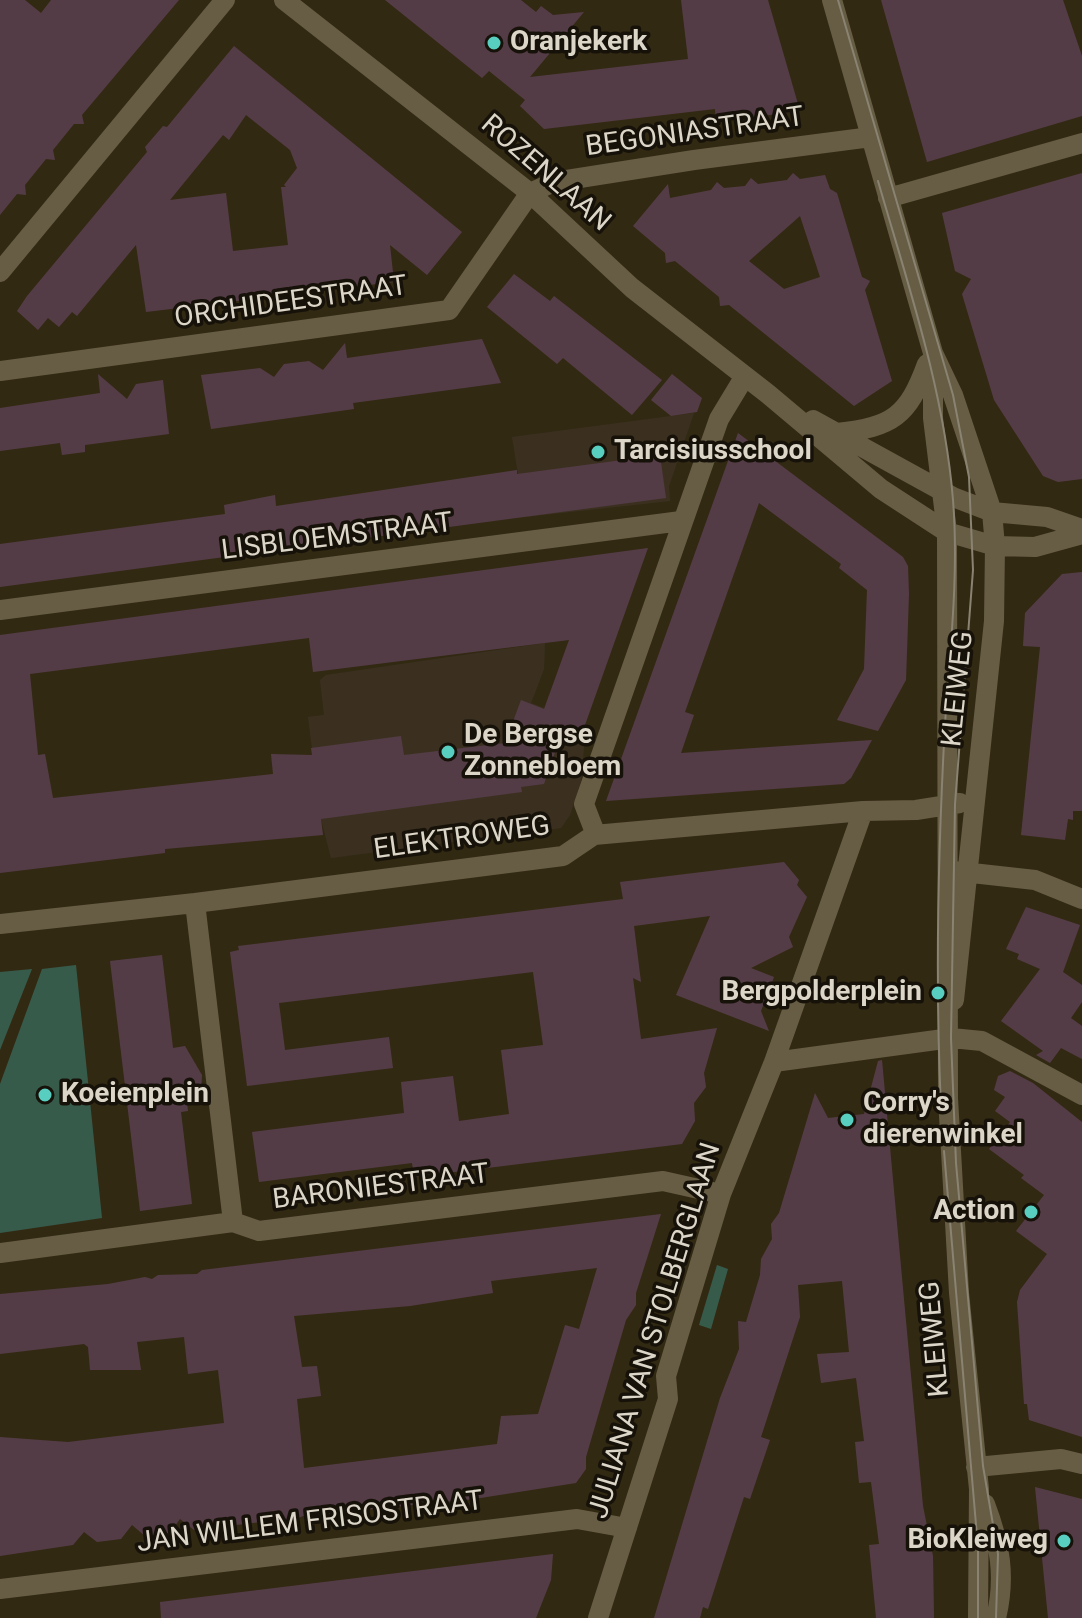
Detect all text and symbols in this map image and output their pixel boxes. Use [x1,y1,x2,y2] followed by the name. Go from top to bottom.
[510,26,647,60] place label: Oranjekerk
[485,34,503,52] marker: Oranjekerk
[584,101,806,165] street label: BEGONIASTRAAT
[473,109,617,239] street label: ROZENLAAN
[173,270,409,336] street label: ORCHIDEESTRAAT
[614,435,812,469] place label: Tarcisiusschool
[589,443,607,461] marker: Tarcisiusschool
[219,507,455,569] street label: LISBLOEMSTRAAT
[936,630,982,748] street label: KLEIWEG
[464,719,621,785] place label: De Bergse Zonnebloem
[439,743,457,761] marker: De Bergse Zonnebloem
[372,810,552,868] street label: ELEKTROWEG
[722,976,922,1010] place label: Bergpolderplein
[929,984,947,1002] marker: Bergpolderplein
[61,1078,209,1112] place label: Koeienplein
[36,1086,54,1104] marker: Koeienplein
[863,1087,1023,1153] place label: Corry's dierenwinkel
[838,1111,856,1129] marker: Corry's dierenwinkel
[583,1139,729,1523] street label: JULIANA VAN STOLBERGLAAN
[271,1158,491,1218] street label: BARONIESTRAAT
[933,1195,1015,1229] place label: Action
[1022,1203,1040,1221] marker: Action
[914,1280,958,1398] street label: KLEIWEG
[135,1485,485,1561] street label: JAN WILLEM FRISOSTRAAT
[907,1524,1048,1558] place label: BioKleiweg
[1055,1532,1073,1550] marker: BioKleiweg

